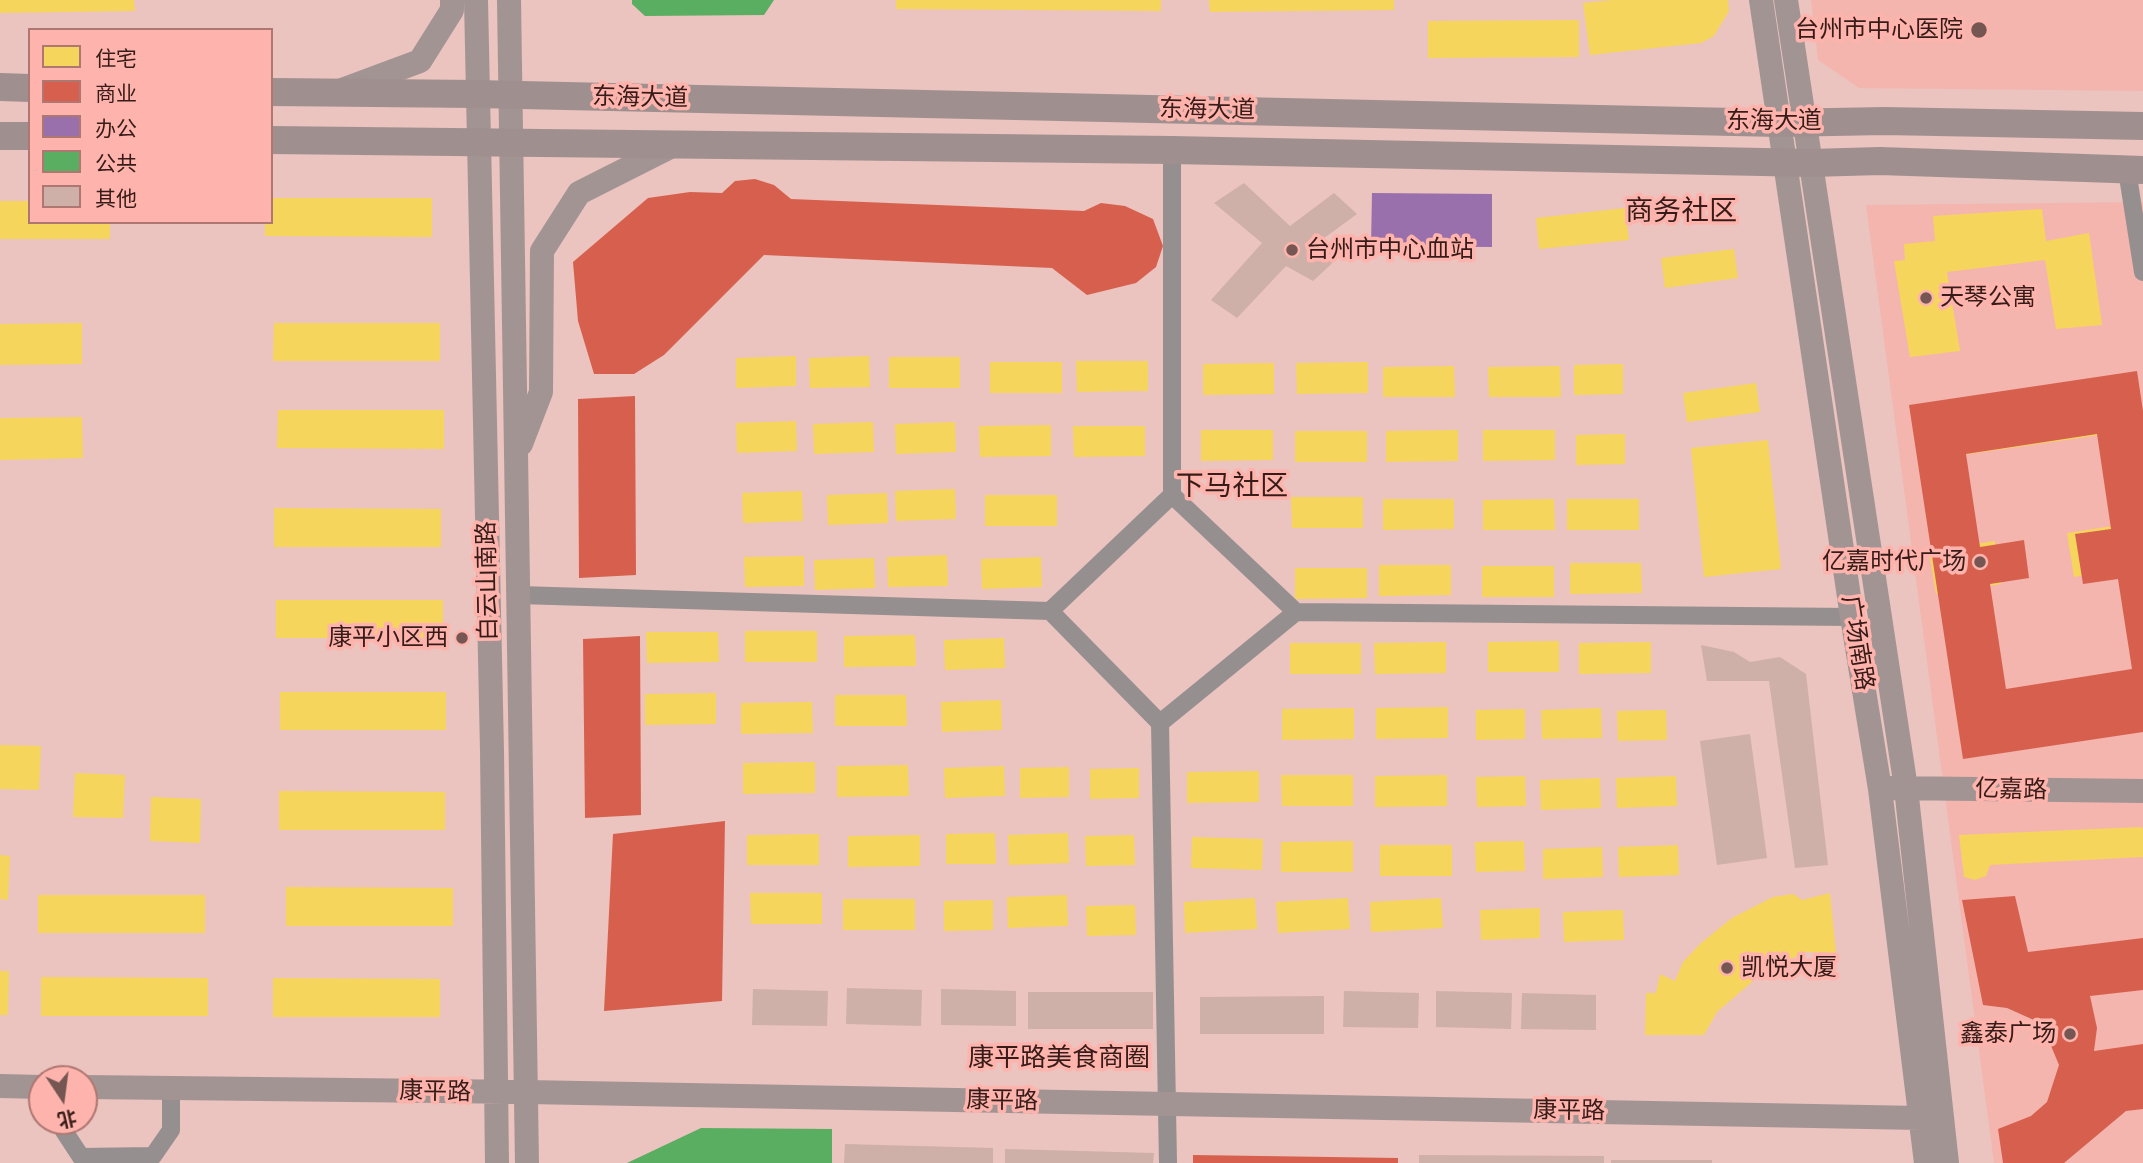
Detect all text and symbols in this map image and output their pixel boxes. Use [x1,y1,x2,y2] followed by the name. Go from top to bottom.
[1795,16,1963,44] place label: 台州市中心医院
[1969,20,1989,40] marker: 台州市中心医院
[28,28,273,224] legend
[95,46,137,71] text: 住宅
[95,81,137,106] text: 商业
[592,83,688,113] street label: 东海大道
[1159,95,1255,125] street label: 东海大道
[1726,107,1822,135] street label: 东海大道
[95,116,137,141] text: 办公
[95,151,137,176] text: 公共
[95,186,137,211] text: 其他
[1625,195,1737,229] district label: 商务社区
[1306,236,1474,264] place label: 台州市中心血站
[1284,242,1300,258] marker: 台州市中心血站
[1940,284,2036,312] place label: 天琴公寓
[1918,290,1934,306] marker: 天琴公寓
[1176,470,1288,504] district label: 下马社区
[473,521,503,641] street label: 白云山南路
[1822,548,1966,576] place label: 亿嘉时代广场
[1972,554,1988,570] marker: 亿嘉时代广场
[1835,593,1879,693] street label: 广场南路
[328,624,448,652] place label: 康平小区西
[454,630,470,646] marker: 康平小区西
[1975,775,2047,805] street label: 亿嘉路
[1741,954,1837,982] place label: 凯悦大厦
[1719,960,1735,976] marker: 凯悦大厦
[1960,1020,2056,1048] place label: 鑫泰广场
[2062,1026,2078,1042] marker: 鑫泰广场
[968,1042,1150,1074] district label: 康平路美食商圈
[28,1065,98,1135] north arrow
[399,1077,471,1107] street label: 康平路
[966,1086,1038,1116] street label: 康平路
[1533,1096,1605,1126] street label: 康平路
[56,1106,79,1132] text: 北

